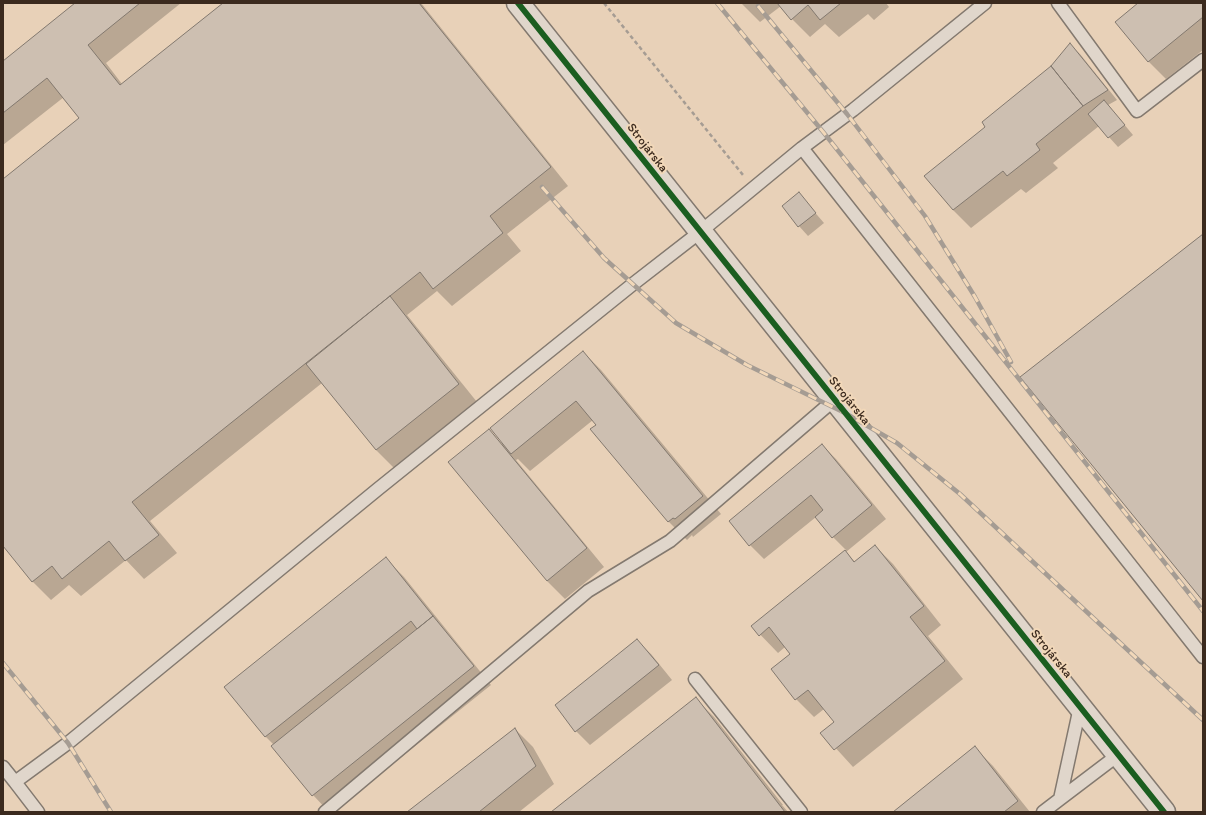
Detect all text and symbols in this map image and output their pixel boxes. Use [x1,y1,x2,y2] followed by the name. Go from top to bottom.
[623,120,671,176] street label: Strojárska
[825,374,873,428] street label: Strojárska
[1027,627,1075,681] street label: Strojárska

